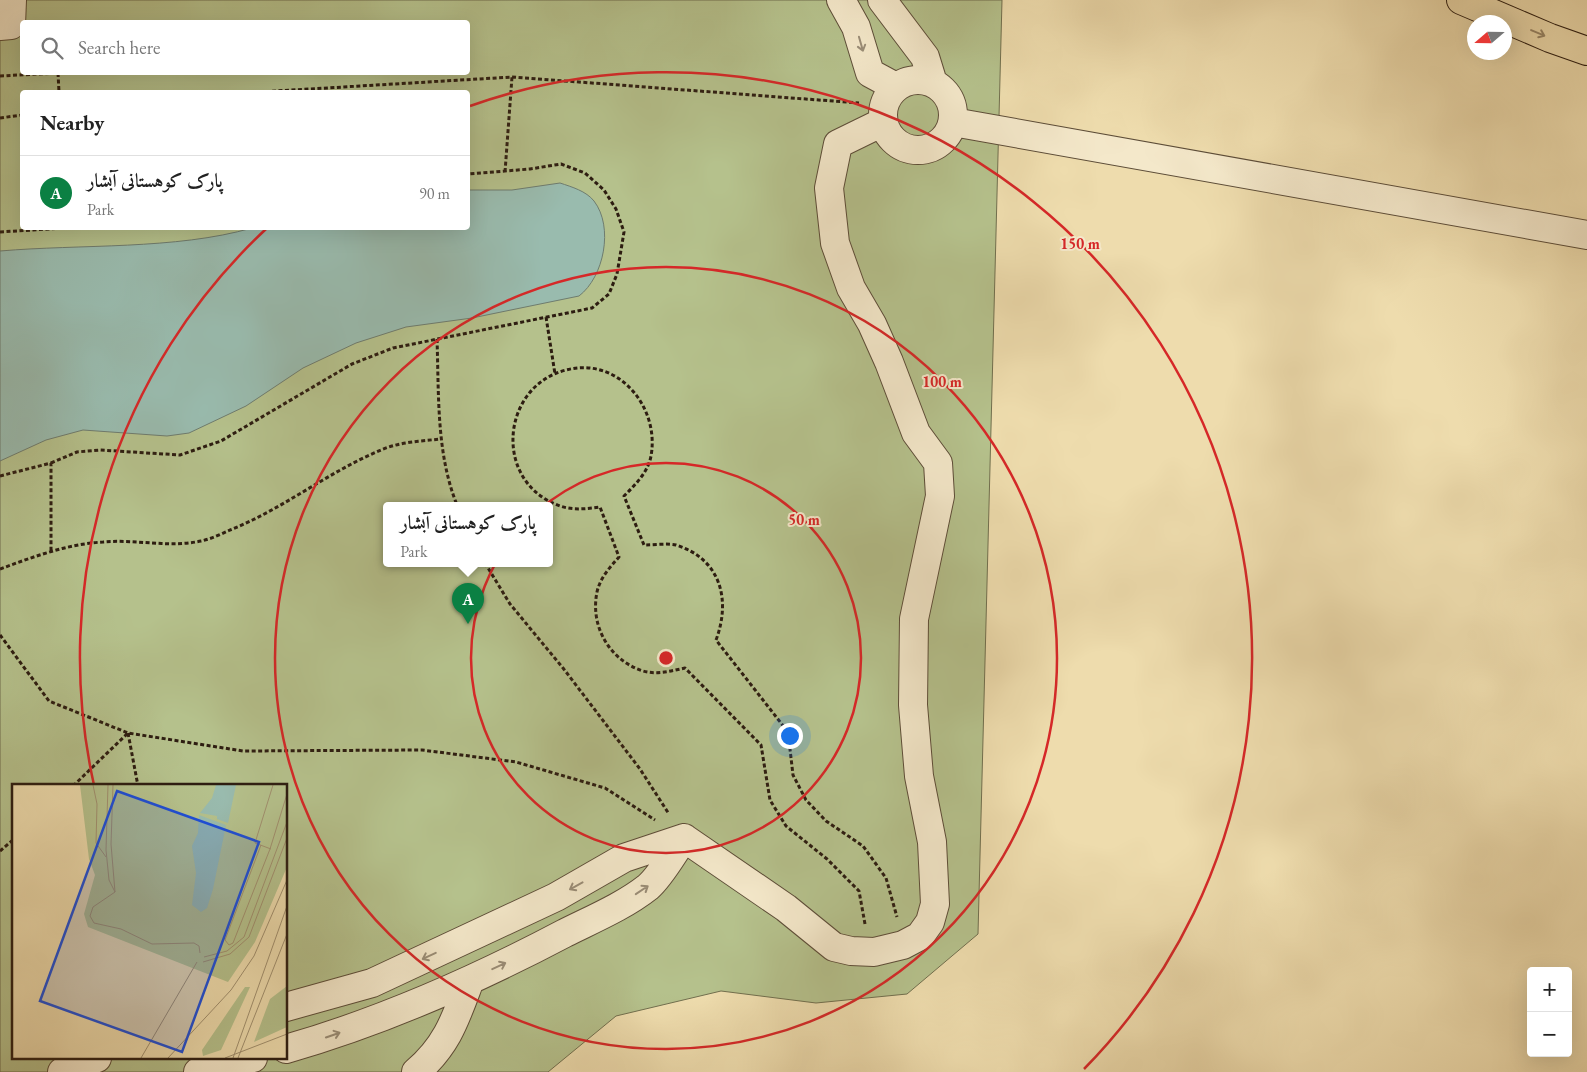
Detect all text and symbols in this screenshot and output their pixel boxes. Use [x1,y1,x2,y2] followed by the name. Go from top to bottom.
[1467,15,1512,60] north arrow
[20,20,470,75] search box
[1530,28,1545,38] one-way arrow
[38,34,66,62] icon: search
[78,35,160,60] text: Search here
[857,36,867,52] one-way arrow
[40,109,104,136] text: Nearby
[87,168,223,193] text: پارک کوهستانی آبشار
[50,183,62,204] text: A
[419,183,450,204] text: 90 m
[87,199,114,220] text: Park
[1060,234,1100,253] text: 150 m
[922,372,962,391] text: 100 m
[383,502,553,567] popup
[400,510,536,535] text: پارک کوهستانی آبشار
[788,510,820,529] text: 50 m
[400,541,427,562] text: Park
[452,583,484,624] pin: A
[657,649,675,667] centre of rings
[777,723,803,749] your location
[12,784,288,1060] inset map
[569,881,583,891] one-way arrow
[635,885,649,895] one-way arrow
[422,952,437,961] one-way arrow
[491,961,506,970] one-way arrow
[1527,967,1572,1057] map controls
[1527,967,1572,1012] button: +
[1527,1012,1572,1057] button: −
[325,1030,340,1039] one-way arrow

